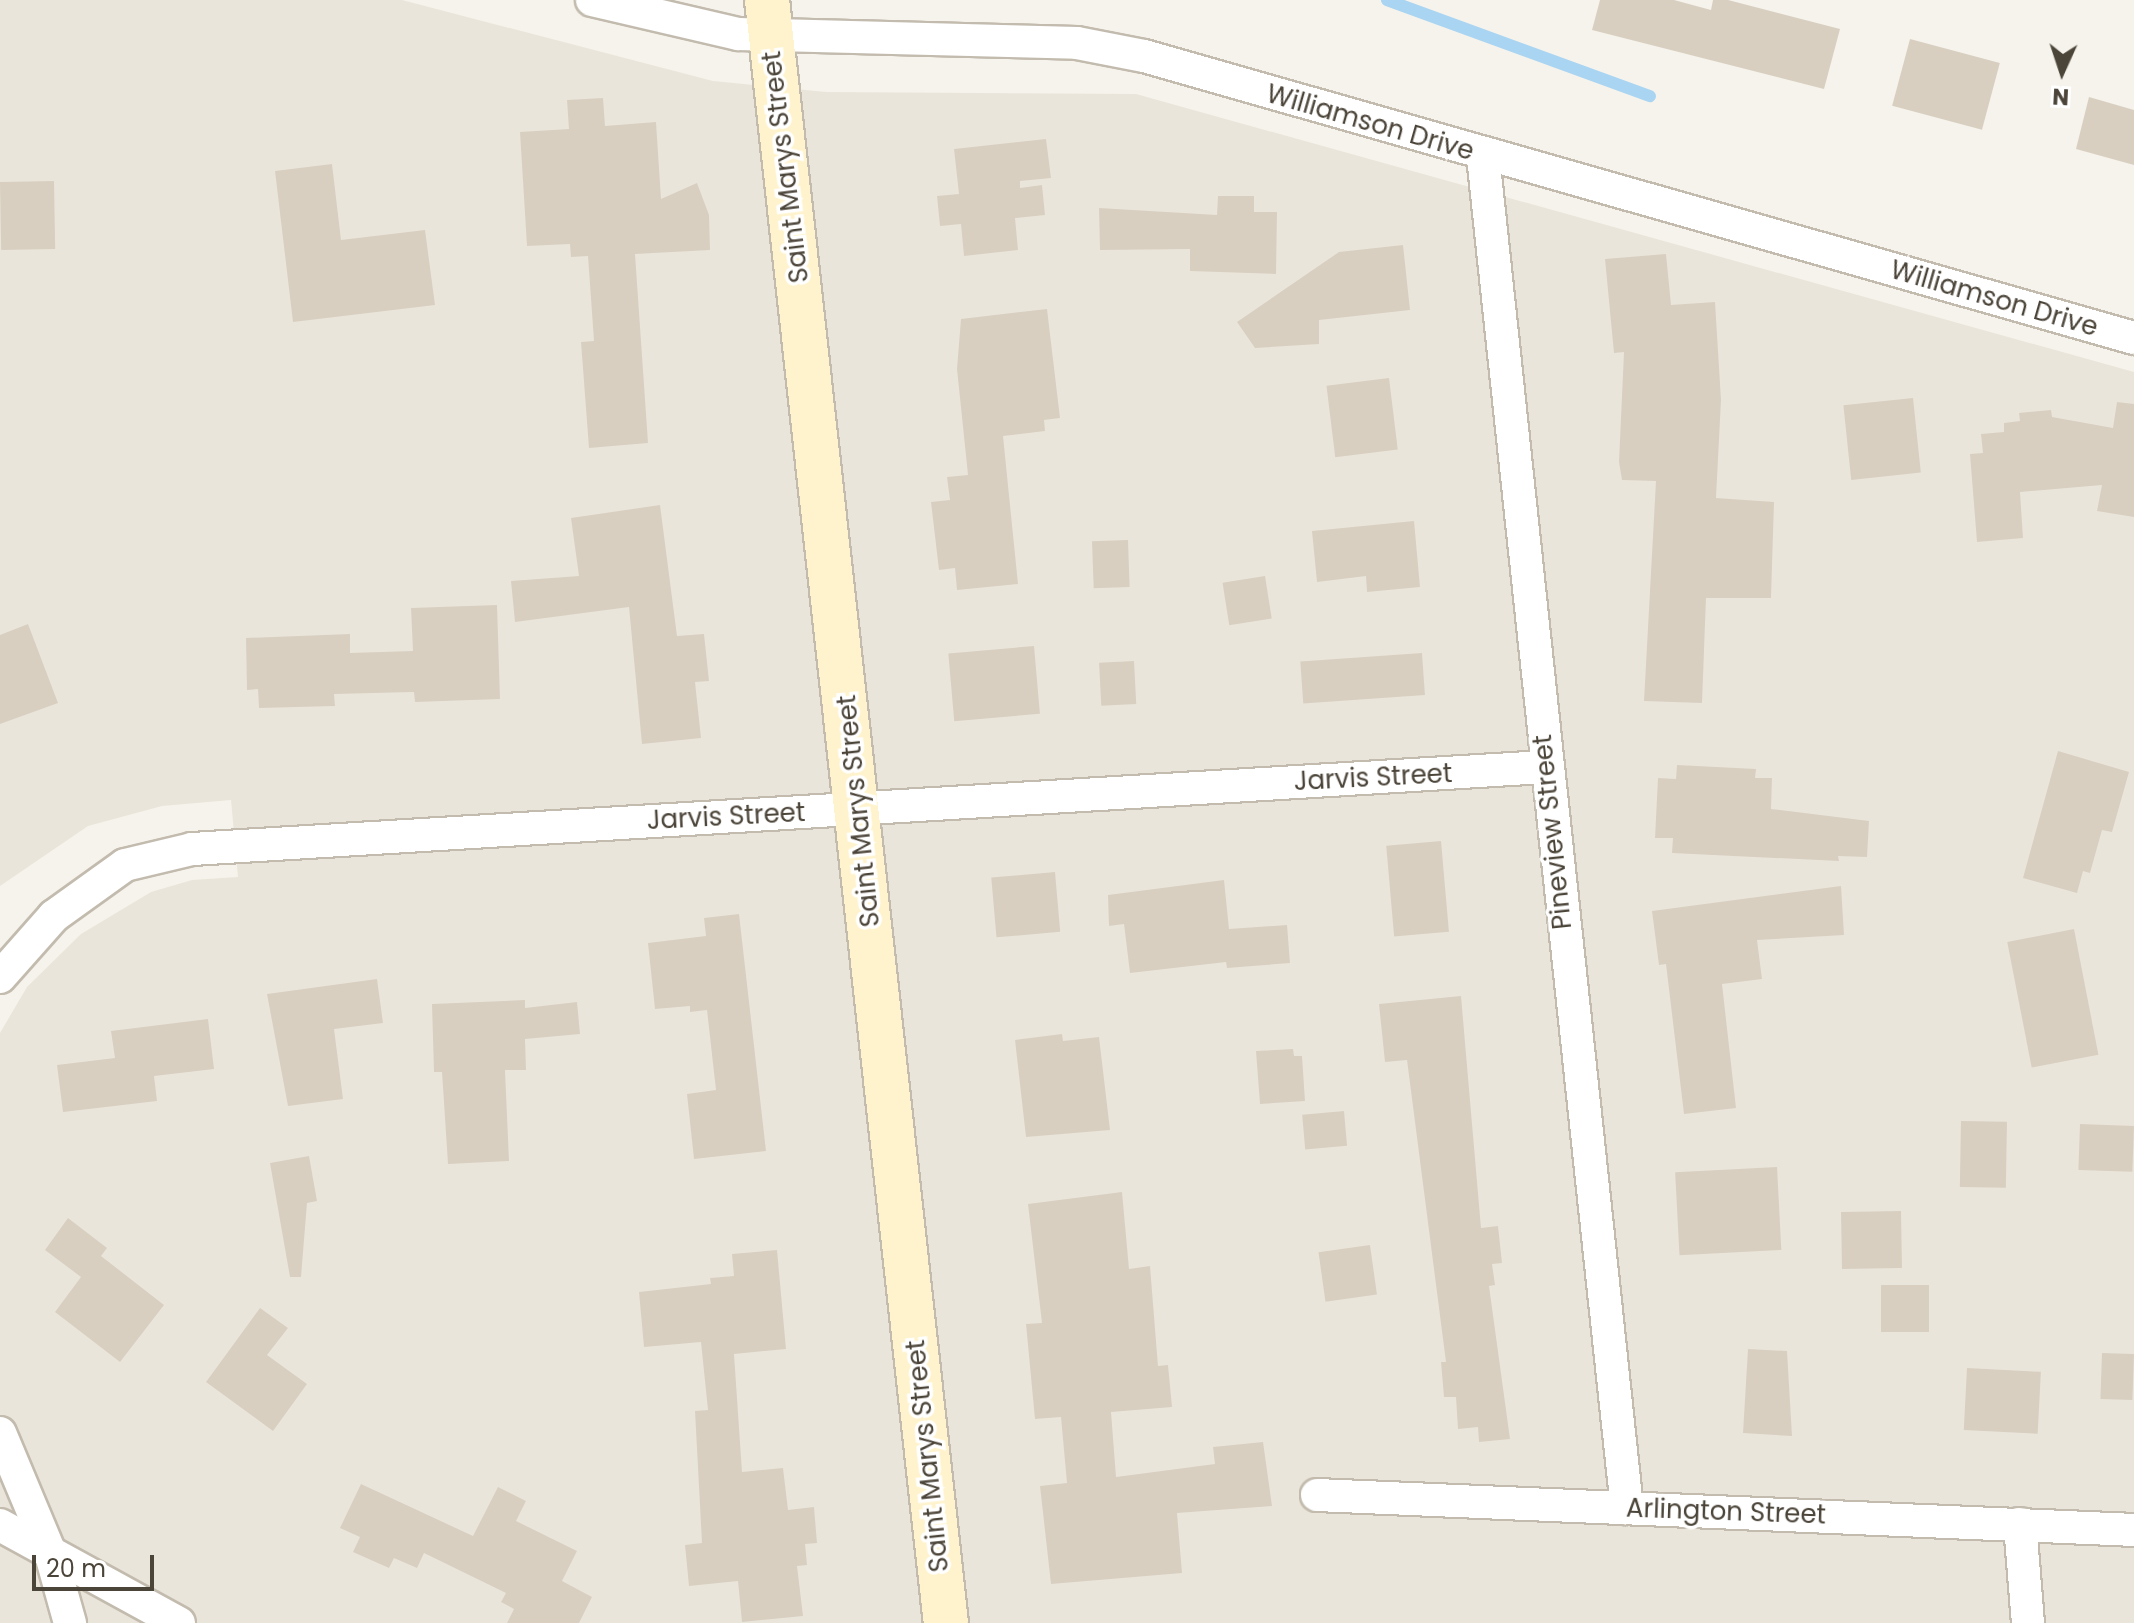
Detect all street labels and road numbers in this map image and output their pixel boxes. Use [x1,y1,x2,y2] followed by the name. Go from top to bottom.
[756,49,816,285] street label: Saint Marys Street
[1263,78,1477,168] street label: Williamson Drive
[1887,254,2101,344] street label: Williamson Drive
[831,693,887,929] street label: Saint Marys Street
[1527,733,1579,931] street label: Pineview Street
[1293,758,1453,798] street label: Jarvis Street
[646,797,806,837] street label: Jarvis Street
[900,1338,956,1574] street label: Saint Marys Street
[1625,1493,1827,1531] street label: Arlington Street

